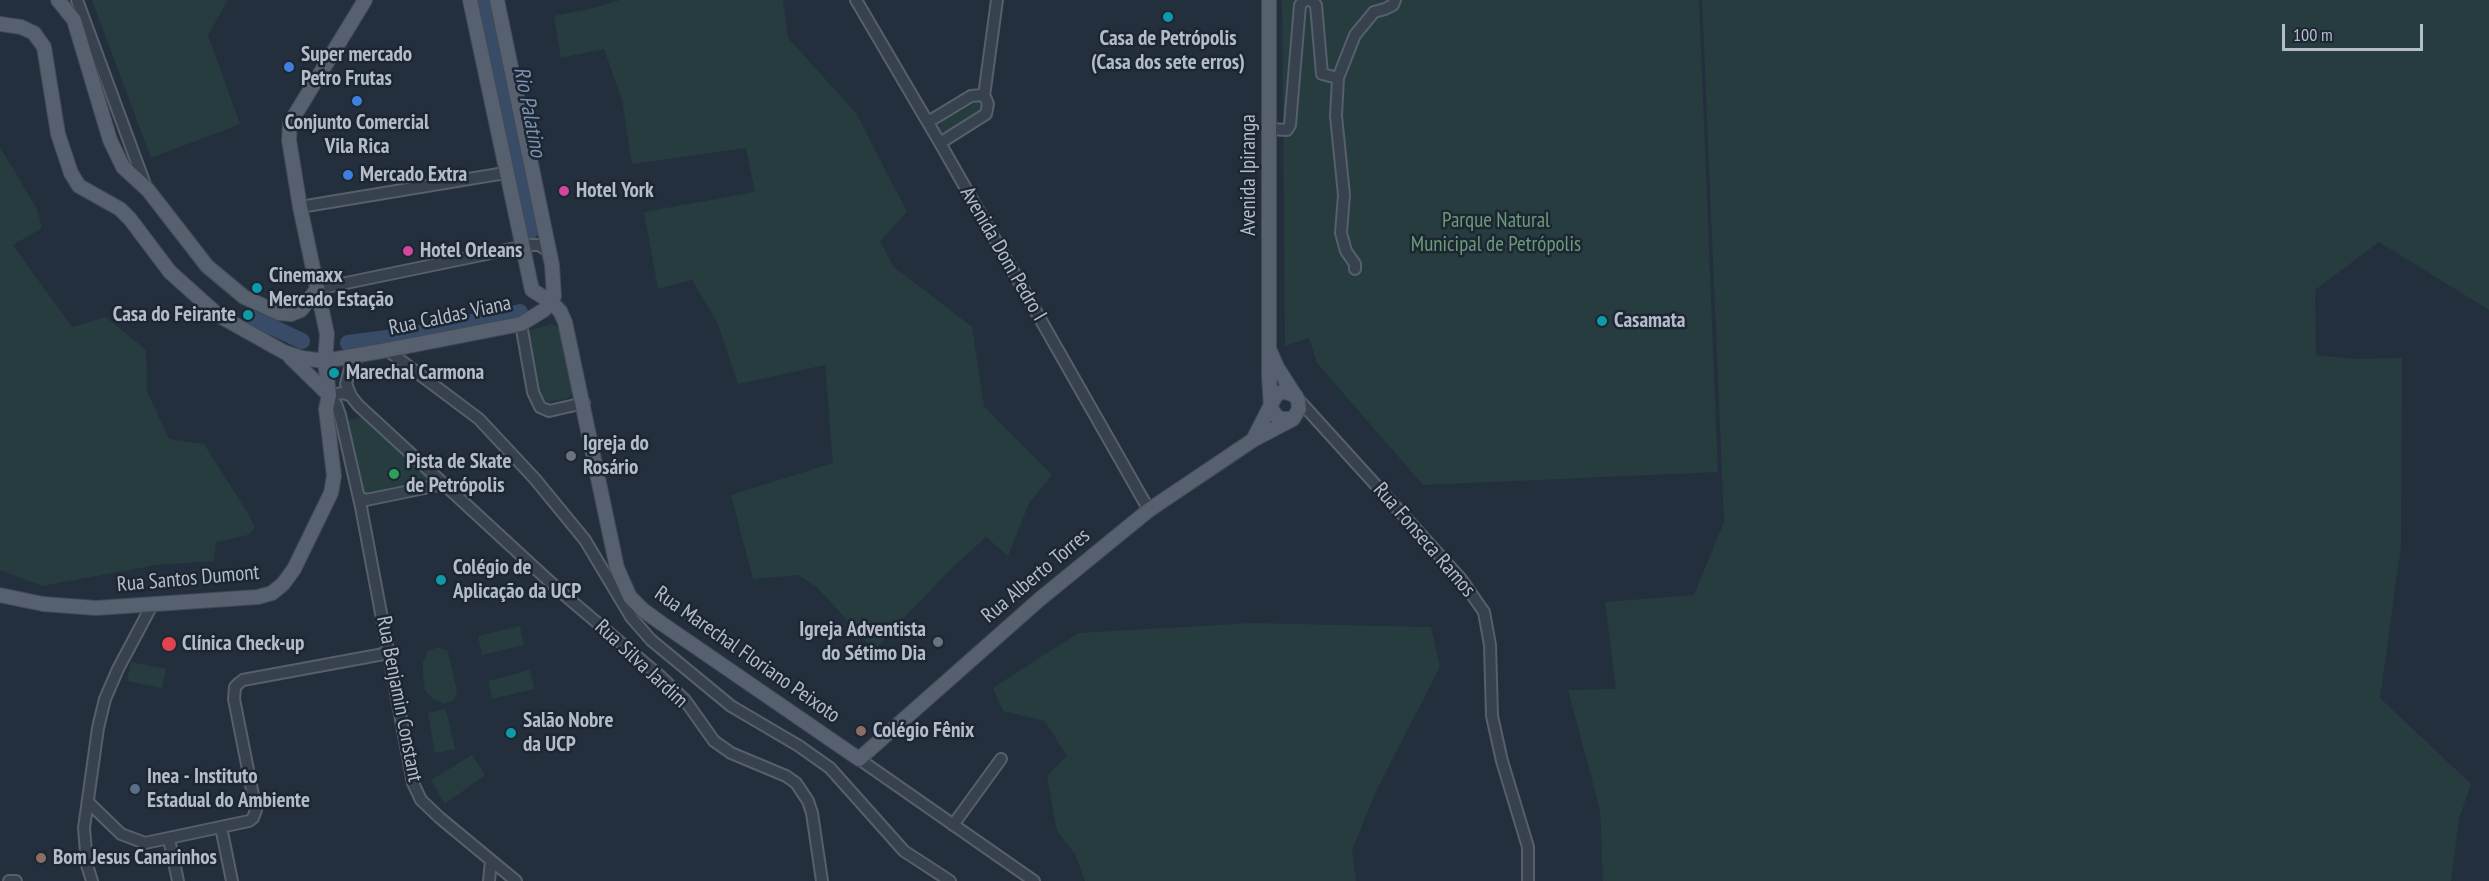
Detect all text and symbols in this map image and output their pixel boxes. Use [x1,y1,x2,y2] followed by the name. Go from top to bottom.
[1161,10,1175,24] marker: Casa de Petrópolis (Casa dos sete erros)
[2285,12,2426,50] scale bar
[2293,23,2333,46] text: 100 m
[1091,26,1245,76] place label: Casa de Petrópolis (Casa dos sete erros)
[301,42,412,92] place label: Super mercado Petro Frutas
[282,60,296,74] marker: Super mercado Petro Frutas
[507,65,551,159] water label: Rio Palatino
[350,94,364,108] marker: Conjunto Comercial Vila Rica
[285,110,429,160] place label: Conjunto Comercial Vila Rica
[1236,114,1262,236] street label: Avenida Ipiranga
[360,162,467,188] place label: Mercado Extra
[341,168,355,182] marker: Mercado Extra
[576,178,654,204] place label: Hotel York
[954,182,1052,326] street label: Avenida Dom Pedro I
[557,184,571,198] marker: Hotel York
[1411,208,1581,258] park label: Parque Natural Municipal de Petrópolis
[420,238,522,264] place label: Hotel Orleans
[401,244,415,258] marker: Hotel Orleans
[269,263,394,313] place label: Cinemaxx Mercado Estação
[250,281,264,295] marker: Cinemaxx Mercado Estação
[387,291,513,341] street label: Rua Caldas Viana
[113,302,236,328] place label: Casa do Feirante
[241,308,255,322] marker: Casa do Feirante
[1614,308,1686,334] place label: Casamata
[1595,314,1609,328] marker: Casamata
[346,360,484,386] place label: Marechal Carmona
[327,366,341,380] marker: Marechal Carmona
[583,431,649,481] place label: Igreja do Rosário
[406,449,511,499] place label: Pista de Skate de Petrópolis
[564,449,578,463] marker: Igreja do Rosário
[387,467,401,481] marker: Pista de Skate de Petrópolis
[1367,478,1481,602] street label: Rua Fonseca Ramos
[977,523,1095,629] street label: Rua Alberto Torres
[453,555,581,605] place label: Colégio de Aplicação da UCP
[116,560,260,598] street label: Rua Santos Dumont
[434,573,448,587] marker: Colégio de Aplicação da UCP
[649,581,845,729] street label: Rua Marechal Floriano Peixoto
[371,614,427,784] street label: Rua Benjamin Constant
[589,615,693,713] street label: Rua Silva Jardim
[799,617,926,667] place label: Igreja Adventista do Sétimo Dia
[182,631,304,657] place label: Clínica Check-up
[160,635,178,653] marker: Clínica Check-up
[931,635,945,649] marker: Igreja Adventista do Sétimo Dia
[523,708,613,758] place label: Salão Nobre da UCP
[873,718,974,744] place label: Colégio Fênix
[854,724,868,738] marker: Colégio Fênix
[504,726,518,740] marker: Salão Nobre da UCP
[147,764,310,814] place label: Inea - Instituto Estadual do Ambiente
[128,782,142,796] marker: Inea - Instituto Estadual do Ambiente
[53,845,217,871] place label: Bom Jesus Canarinhos
[34,851,48,865] marker: Bom Jesus Canarinhos

